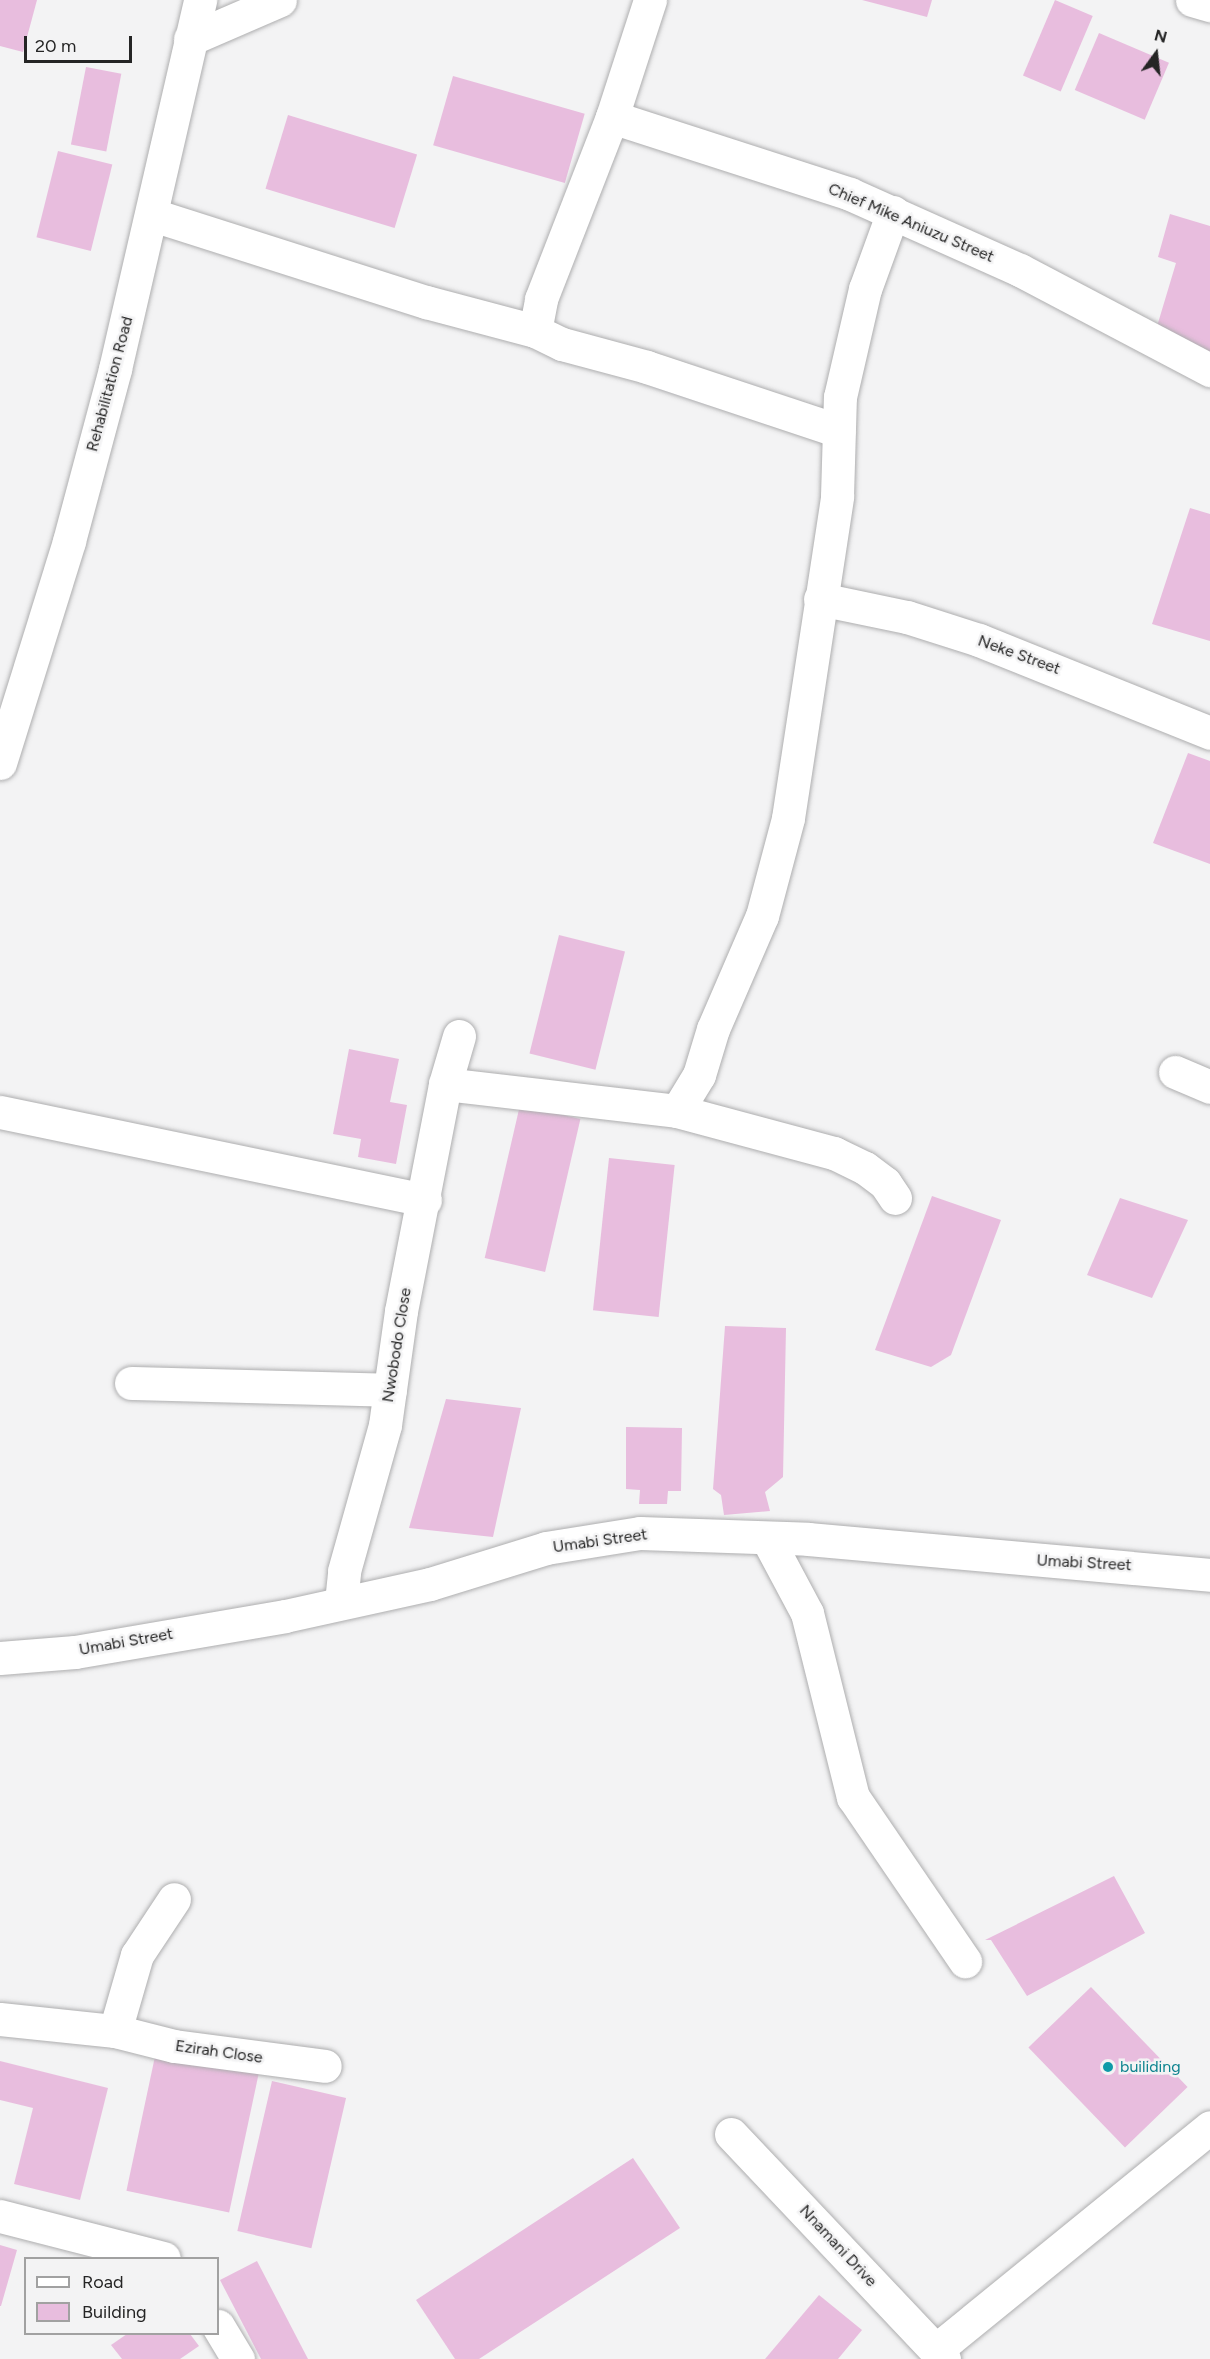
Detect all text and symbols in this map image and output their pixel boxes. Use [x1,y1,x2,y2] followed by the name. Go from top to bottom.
[27,24,135,62] scale bar
[1126,24,1186,84] north arrow
[1152,25,1169,47] text: N
[35,35,76,57] text: 20 m
[825,179,997,267] street label: Chief Mike Aniuzu Street
[83,314,137,454] street label: Rehabilitation Road
[975,631,1063,679] street label: Neke Street
[378,1286,416,1404] street label: Nwobodo Close
[552,1525,648,1557] street label: Umabi Street
[1036,1551,1132,1575] street label: Umabi Street
[78,1624,174,1660] street label: Umabi Street
[174,2036,264,2068] street label: Ezirah Close
[1120,2057,1181,2077] place label: builiding
[1101,2060,1115,2074] marker: builiding
[795,2201,881,2291] street label: Nnamani Drive
[24,2257,219,2335] legend
[82,2271,123,2293] text: Road
[82,2301,147,2323] text: Building

